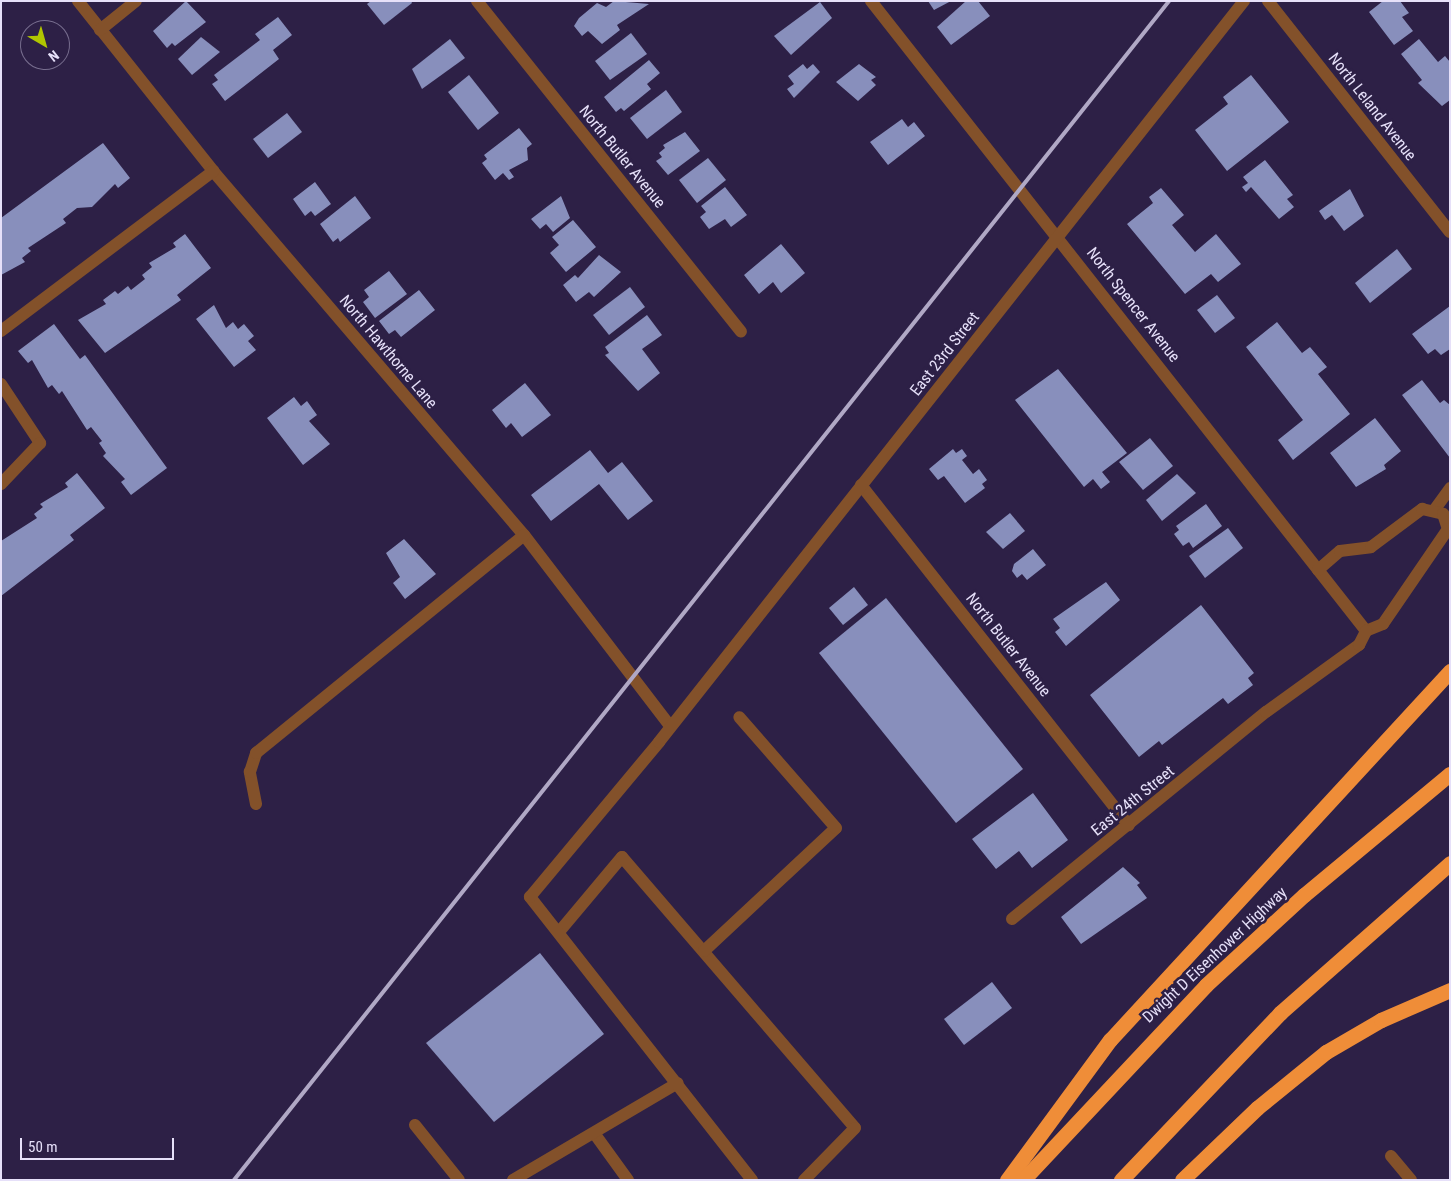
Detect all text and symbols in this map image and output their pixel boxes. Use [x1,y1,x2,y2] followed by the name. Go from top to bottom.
[20,20,70,70] north arrow
[45,47,62,65] text: N
[1324,49,1420,165] street label: North Leland Avenue
[575,102,669,212] street label: North Butler Avenue
[1082,244,1184,366] street label: North Spencer Avenue
[335,291,441,413] street label: North Hawthorne Lane
[906,308,984,400] street label: East 23rd Street
[962,589,1054,701] street label: North Butler Avenue
[1088,762,1178,840] street label: East 24th Street
[1139,883,1291,1027] street label: Dwight D Eisenhower Highway
[22,1128,176,1160] scale bar
[28,1138,58,1156] text: 50 m

